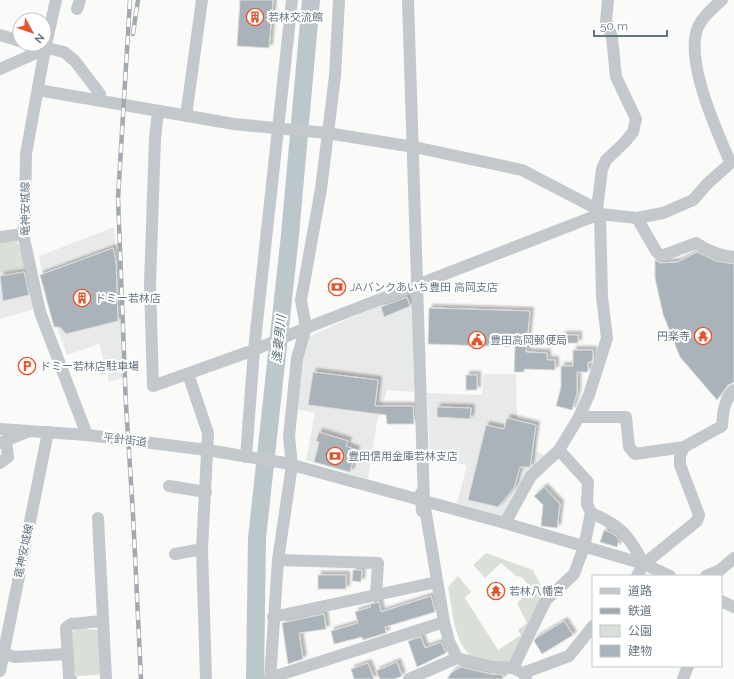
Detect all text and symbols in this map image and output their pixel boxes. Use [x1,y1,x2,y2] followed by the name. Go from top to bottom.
[245,7,265,27] building icon: 若林交流館
[268,11,323,24] place label: 若林交流館
[12,12,52,52] north arrow
[594,12,667,38] scale bar
[600,19,628,33] text: 50 m
[32,31,47,46] text: N
[19,182,32,237] street label: 竜神安城線
[327,277,347,297] bank icon: JAバンクあいち豊田 高岡支店
[350,281,498,294] place label: JAバンクあいち豊田 高岡支店
[72,288,92,308] building icon: ドミー若林店
[95,292,161,305] place label: ドミー若林店
[270,312,289,364] water label: 逢妻男川
[693,326,713,346] temple icon: 円楽寺
[467,330,487,350] public building icon: 豊田高岡郵便局
[657,330,690,343] place label: 円楽寺
[490,334,567,347] place label: 豊田高岡郵便局
[17,356,37,376] parking icon: ドミー若林店駐車場
[40,360,139,373] place label: ドミー若林店駐車場
[102,431,148,449] street label: 平針街道
[325,446,345,466] bank icon: 豊田信用金庫若林支店
[348,450,458,463] place label: 豊田信用金庫若林支店
[12,523,36,579] street label: 竜神安城線
[592,575,722,667] legend
[486,581,506,601] temple icon: 若林八幡宮
[628,584,652,598] text: 道路
[509,585,564,598] place label: 若林八幡宮
[628,604,652,618] text: 鉄道
[628,624,652,638] text: 公園
[628,644,652,658] text: 建物

